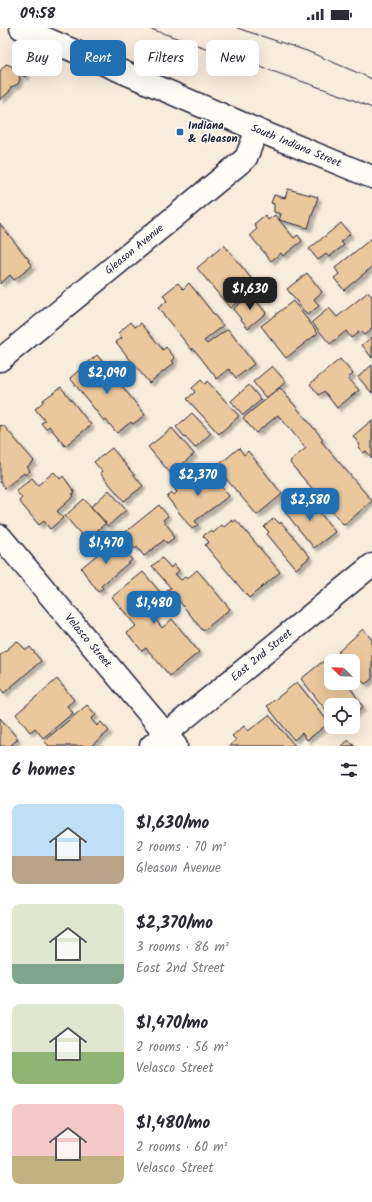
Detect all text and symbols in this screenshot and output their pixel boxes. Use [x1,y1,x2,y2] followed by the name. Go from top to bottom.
[20,2,55,26] text: 09:58
[12,40,62,76] chip: Buy
[70,40,126,76] chip: Rent
[134,40,198,76] chip: Filters
[206,40,259,76] chip: New
[188,117,238,148] place label: Indiana & Gleason
[248,119,345,173] street label: South Indiana Street
[175,127,185,137] marker: Indiana & Gleason
[101,220,168,279] street label: Gleason Avenue
[217,277,283,311] pin: $1,630
[232,279,268,300] text: $1,630
[74,361,140,395] pin: $2,090
[88,363,126,384] text: $2,090
[165,463,231,497] pin: $2,370
[179,465,217,486] text: $2,370
[277,488,343,522] pin: $2,580
[290,490,330,511] text: $2,580
[73,531,139,565] pin: $1,470
[89,533,123,554] text: $1,470
[121,591,187,625] pin: $1,480
[136,593,172,614] text: $1,480
[60,610,116,672] street label: Velasco Street
[227,624,297,686] street label: East 2nd Street
[324,654,360,690] north arrow
[324,654,360,734] map controls
[324,698,360,734] button: locate
[12,757,75,784] text: 6 homes
[338,759,360,781] icon: filters
[136,810,209,837] text: $1,630/mo
[44,820,92,868] icon: home
[136,837,226,858] text: 2 rooms · 70 m²
[136,858,221,879] text: Gleason Avenue
[136,910,213,937] text: $2,370/mo
[44,920,92,968] icon: home
[136,937,229,958] text: 3 rooms · 86 m²
[136,958,225,979] text: East 2nd Street
[136,1010,208,1037] text: $1,470/mo
[44,1020,92,1068] icon: home
[136,1037,228,1058] text: 2 rooms · 56 m²
[136,1058,213,1079] text: Velasco Street
[136,1110,210,1137] text: $1,480/mo
[44,1120,92,1168] icon: home
[136,1137,228,1158] text: 2 rooms · 60 m²
[136,1158,213,1179] text: Velasco Street

